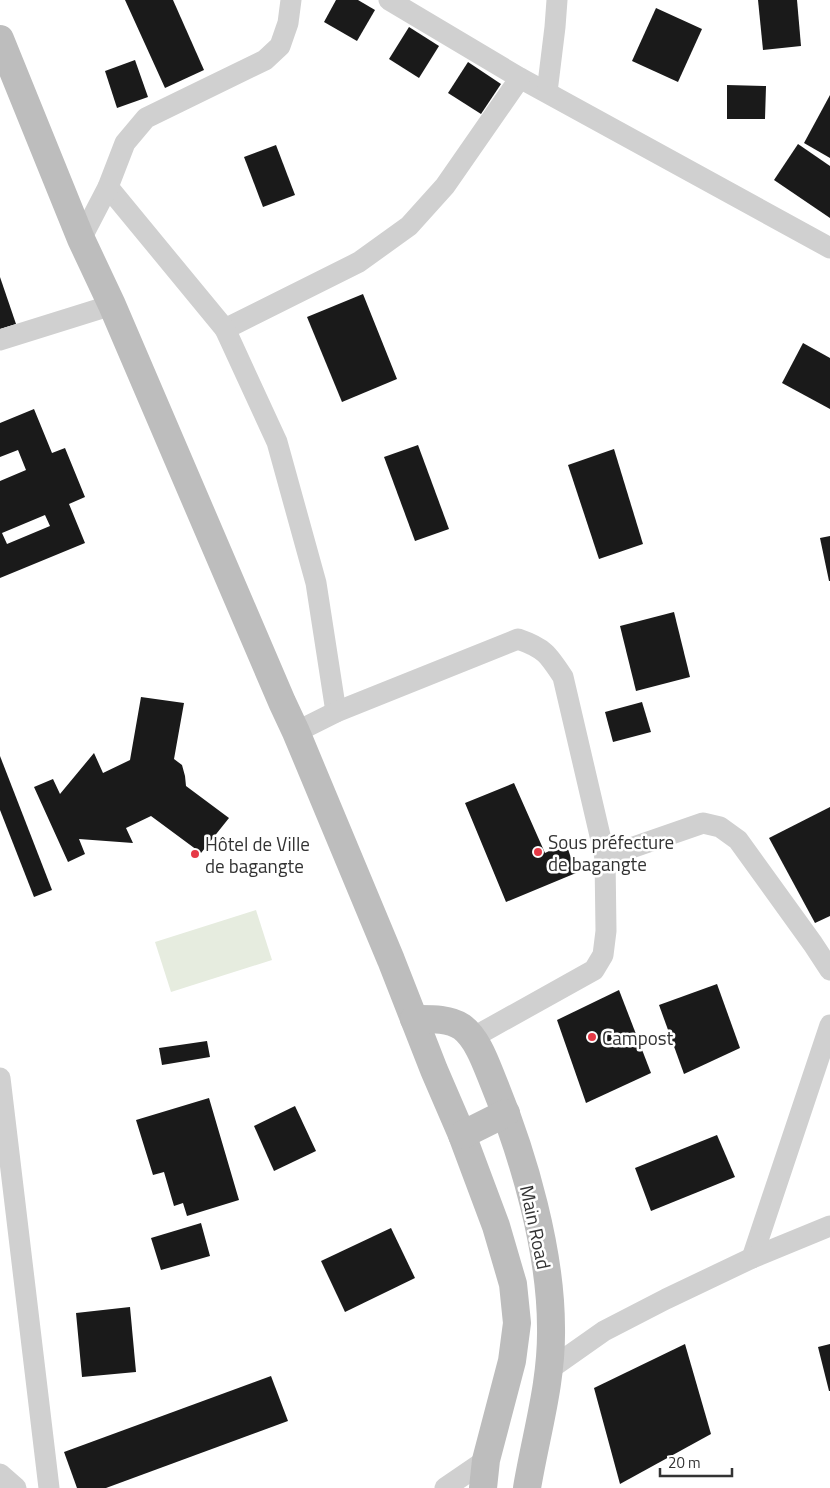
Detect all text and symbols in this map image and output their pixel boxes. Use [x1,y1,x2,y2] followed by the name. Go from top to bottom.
[548,827,674,878] place label: Sous préfecture de bagangte
[205,829,310,880] place label: Hôtel de Ville de bagangte
[532,846,544,858] marker: Sous préfecture de bagangte
[189,848,201,860] marker: Hôtel de Ville de bagangte
[602,1023,674,1052] place label: Campost
[586,1031,598,1043] marker: Campost
[513,1182,559,1272] street label: Main Road
[660,1446,732,1478] scale bar
[668,1451,701,1474] text: 20 m

